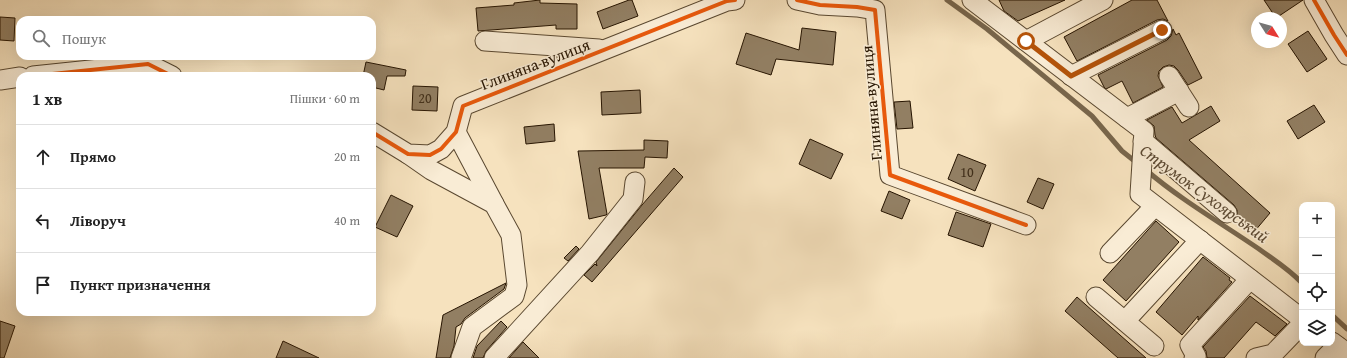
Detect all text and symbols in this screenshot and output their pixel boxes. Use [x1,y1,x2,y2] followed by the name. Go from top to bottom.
[1251,12,1287,48] north arrow
[16,16,376,60] search box
[1153,21,1171,39] route end
[30,27,52,49] icon: search
[62,28,106,49] text: Пошук
[477,32,593,96] street label: Глиняна вулиця
[1017,32,1035,50] route start
[854,44,888,162] street label: Глиняна вулиця
[32,86,62,111] text: 1 хв
[418,88,432,108] house number: 20
[290,89,360,108] text: Пішки · 60 m
[1135,138,1275,249] water label: Струмок Сухоярський
[32,146,54,168] icon: ahead
[70,146,116,167] text: Прямо
[334,147,360,166] text: 20 m
[960,162,974,182] house number: 10
[1299,202,1335,346] map controls
[1299,202,1335,238] button: +
[32,210,54,232] icon: left
[70,210,126,231] text: Ліворуч
[334,211,360,230] text: 40 m
[1299,238,1335,274] button: −
[32,274,54,296] icon: arrive
[70,274,211,295] text: Пункт призначення
[1299,274,1335,310] button: locate
[1299,310,1335,346] button: layers

